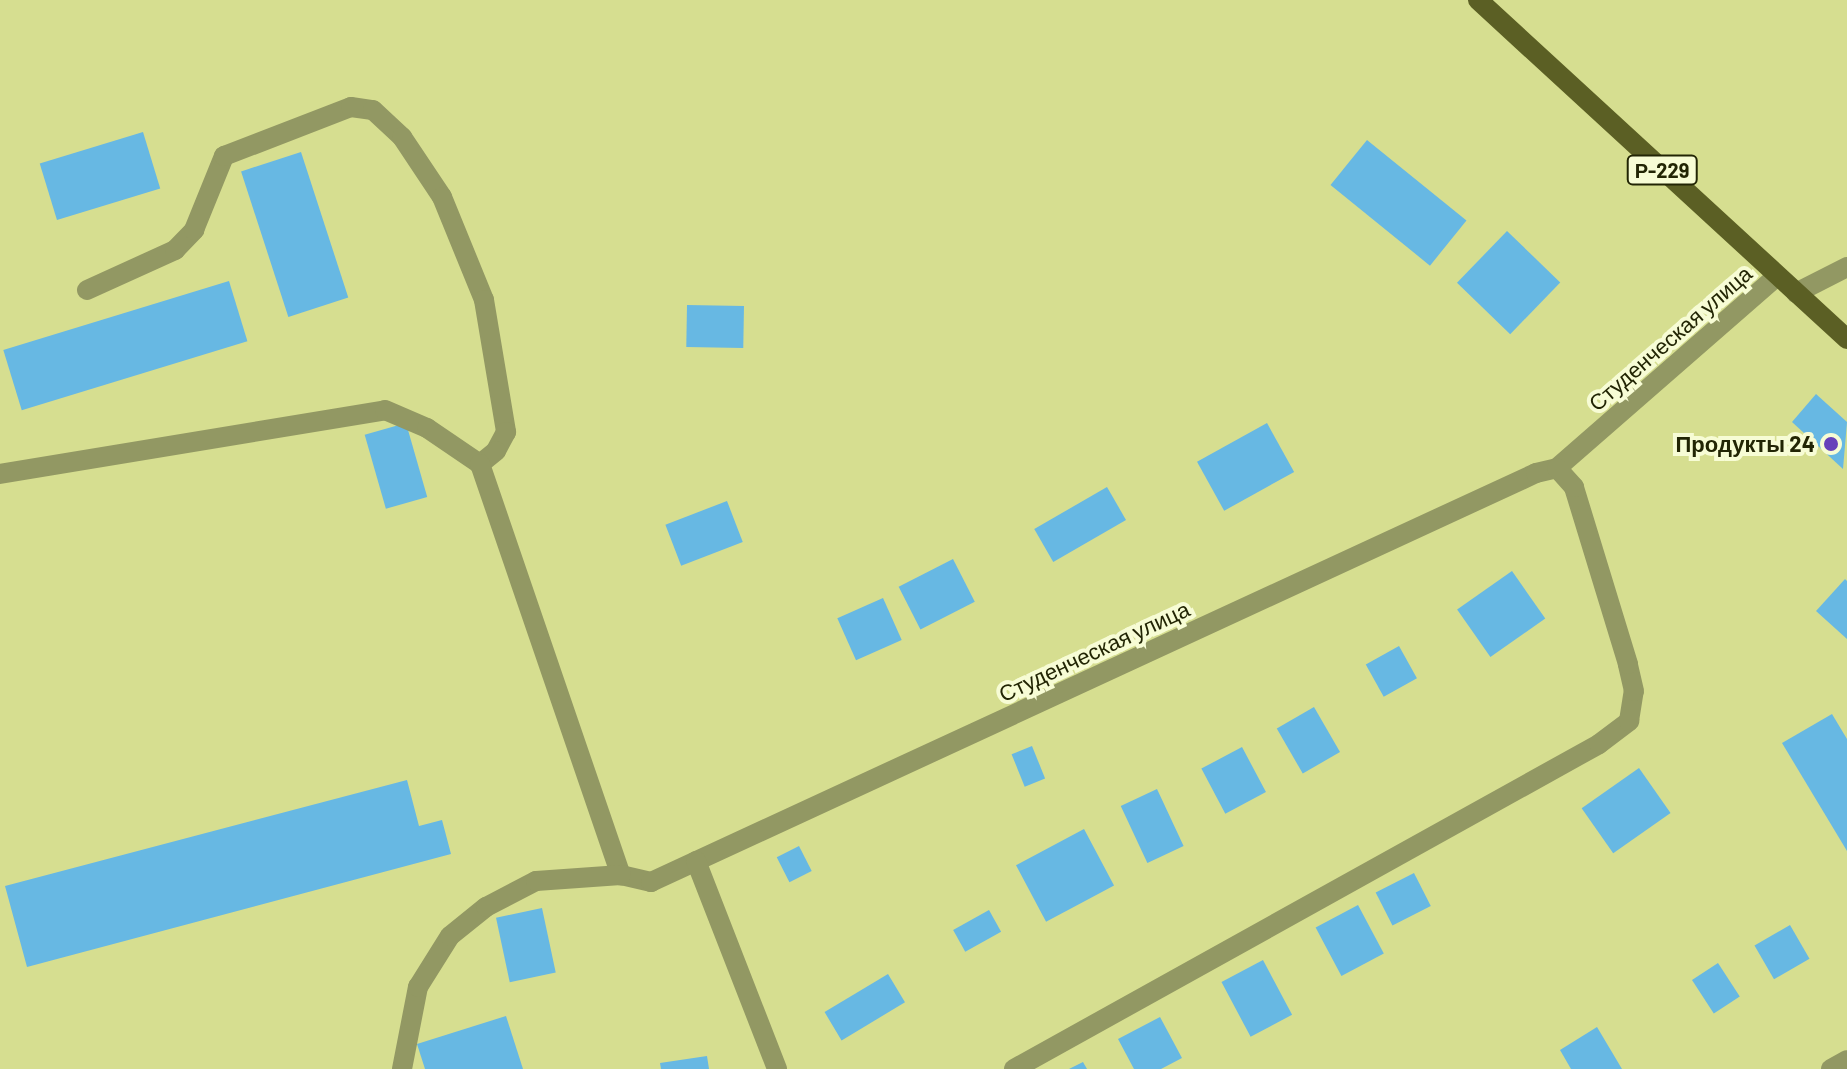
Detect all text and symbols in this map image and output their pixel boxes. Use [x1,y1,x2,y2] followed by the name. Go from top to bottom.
[1626,154,1698,186] road number: Р-229
[1583,260,1757,416] street label: Студенческая улица
[1676,431,1815,457] place label: Продукты 24
[1822,435,1840,453] marker: Продукты 24
[994,595,1194,707] street label: Студенческая улица

